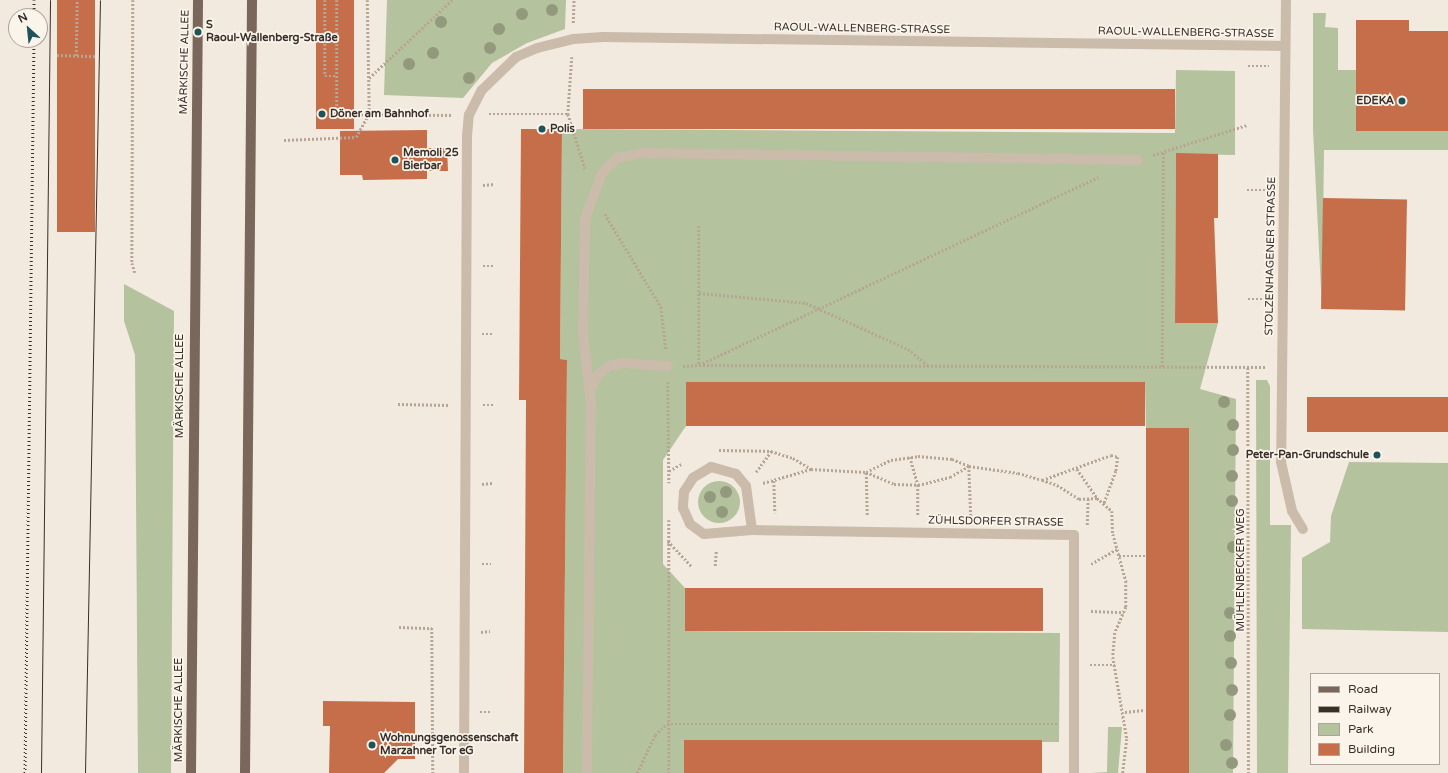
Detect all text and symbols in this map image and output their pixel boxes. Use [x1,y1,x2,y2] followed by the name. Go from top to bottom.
[8,8,48,48] north arrow
[16,10,30,26] text: N
[177,10,193,114] street label: MÄRKISCHE ALLEE
[206,19,338,45] place label: S Raoul-Wallenberg-Straße
[774,21,950,37] street label: RAOUL-WALLENBERG-STRASSE
[1098,25,1274,41] street label: RAOUL-WALLENBERG-STRASSE
[193,27,203,37] marker: S Raoul-Wallenberg-Straße
[1356,94,1394,108] place label: EDEKA
[1397,96,1407,106] marker: EDEKA
[330,107,429,121] place label: Döner am Bahnhof
[317,109,327,119] marker: Döner am Bahnhof
[550,122,575,136] place label: Polis
[537,124,547,134] marker: Polis
[403,147,459,173] place label: Memoli 25 Bierbar
[390,155,400,165] marker: Memoli 25 Bierbar
[1263,176,1279,336] street label: STOLZENHAGENER STRASSE
[173,334,187,438] street label: MÄRKISCHE ALLEE
[1246,448,1369,462] place label: Peter-Pan-Grundschule
[1372,450,1382,460] marker: Peter-Pan-Grundschule
[1234,508,1248,632] street label: MÜHLENBECKER WEG
[928,514,1064,530] street label: ZÜHLSDORFER STRASSE
[172,658,186,762] street label: MÄRKISCHE ALLEE
[1310,673,1440,765] legend
[1348,682,1378,696] text: Road
[1348,702,1392,716] text: Railway
[1348,722,1374,736] text: Park
[380,732,519,758] place label: Wohnungsgenossenschaft Marzahner Tor eG
[367,740,377,750] marker: Wohnungsgenossenschaft Marzahner Tor eG
[1348,742,1395,756] text: Building

